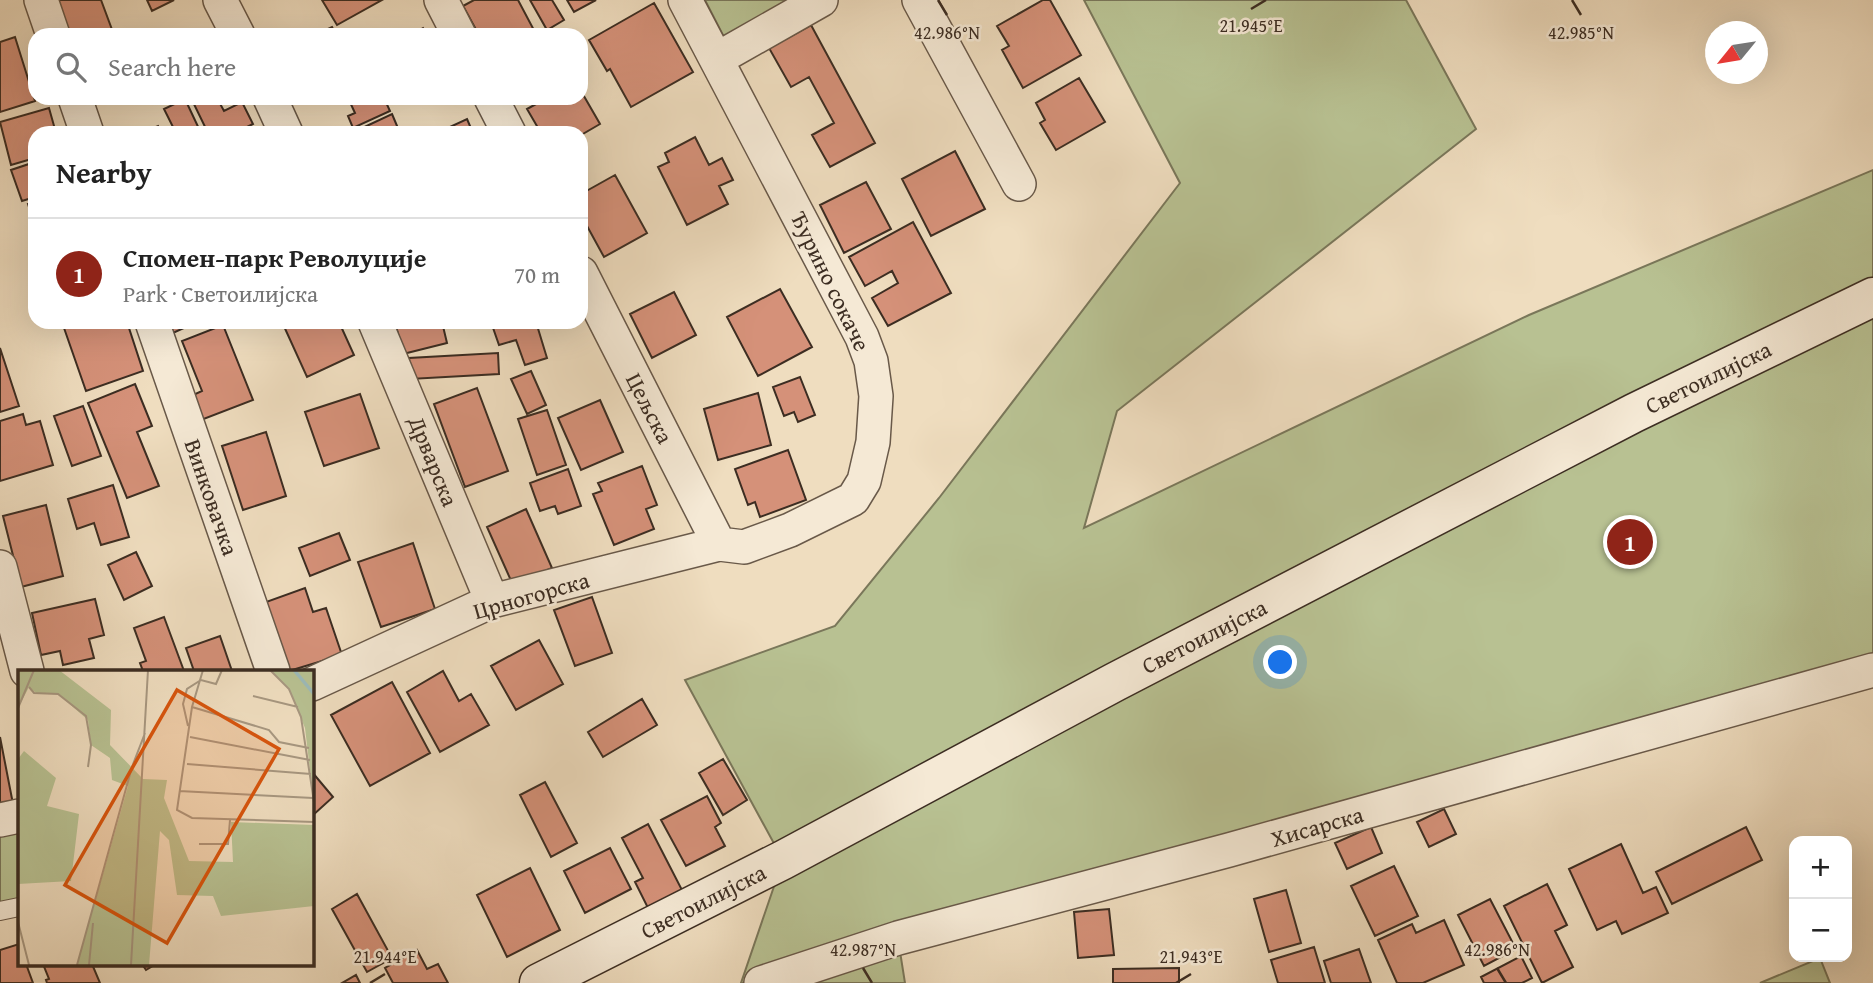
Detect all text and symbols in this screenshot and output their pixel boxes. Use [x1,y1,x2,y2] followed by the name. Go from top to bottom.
[1219,12,1283,39] text: 21.945°E
[914,19,980,46] text: 42.986°N
[1548,19,1614,46] text: 42.985°N
[1705,21,1768,84] north arrow
[28,28,588,105] search box
[108,47,236,86] text: Search here
[52,48,90,86] icon: search
[56,150,152,194] text: Nearby
[783,206,879,356] street label: Ђурино сокаче
[123,238,427,277] text: Спомен-парк Револуције
[73,258,85,291] text: 1
[514,258,560,291] text: 70 m
[123,277,318,310] text: Park · Светоилијска
[1639,332,1777,422] street label: Светоилијска
[618,367,682,449] street label: Цељска
[401,410,467,511] street label: Дрварска
[177,434,247,560] street label: Винковачка
[1607,516,1653,568] pin: 1
[469,563,593,627] street label: Црногорска
[1136,590,1272,682] street label: Светоилијска
[1263,645,1297,679] your location
[18,670,313,965] inset map
[1267,797,1367,855] street label: Хисарска
[1789,836,1852,962] map controls
[1789,836,1852,899] button: +
[635,855,771,947] street label: Светоилијска
[1789,899,1852,962] button: −
[830,936,896,963] text: 42.987°N
[1464,936,1530,963] text: 42.986°N
[353,943,417,970] text: 21.944°E
[1159,943,1223,970] text: 21.943°E

